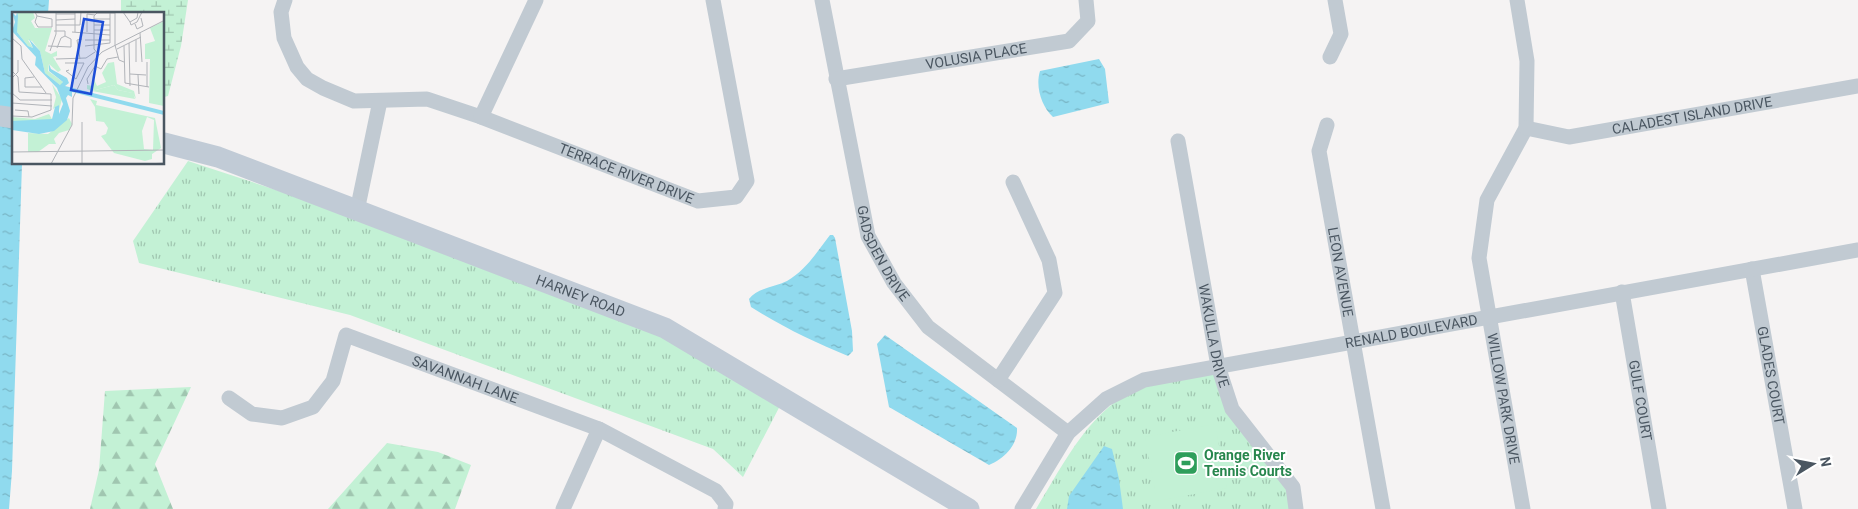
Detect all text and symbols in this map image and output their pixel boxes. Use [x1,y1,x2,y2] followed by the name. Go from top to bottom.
[12,12,165,165] inset map
[924,40,1028,72] street label: VOLUSIA PLACE
[1611,93,1773,137] street label: CALADEST ISLAND DRIVE
[557,140,696,207] street label: TERRACE RIVER DRIVE
[854,204,913,304] street label: GADSDEN DRIVE
[1325,226,1357,318] street label: LEON AVENUE
[534,271,627,320] street label: HARNEY ROAD
[1196,283,1233,390] street label: WAKULLA DRIVE
[1344,311,1479,351] street label: RENALD BOULEVARD
[1754,325,1788,426] street label: GLADES COURT
[1484,332,1523,465] street label: WILLOW PARK DRIVE
[410,352,521,406] street label: SAVANNAH LANE
[1626,359,1655,443] street label: GULF COURT
[1788,439,1838,489] north arrow
[1204,447,1292,479] place label: Orange River Tennis Courts
[1173,450,1199,476] sports icon: Orange River Tennis Courts
[1817,455,1835,468] text: N

